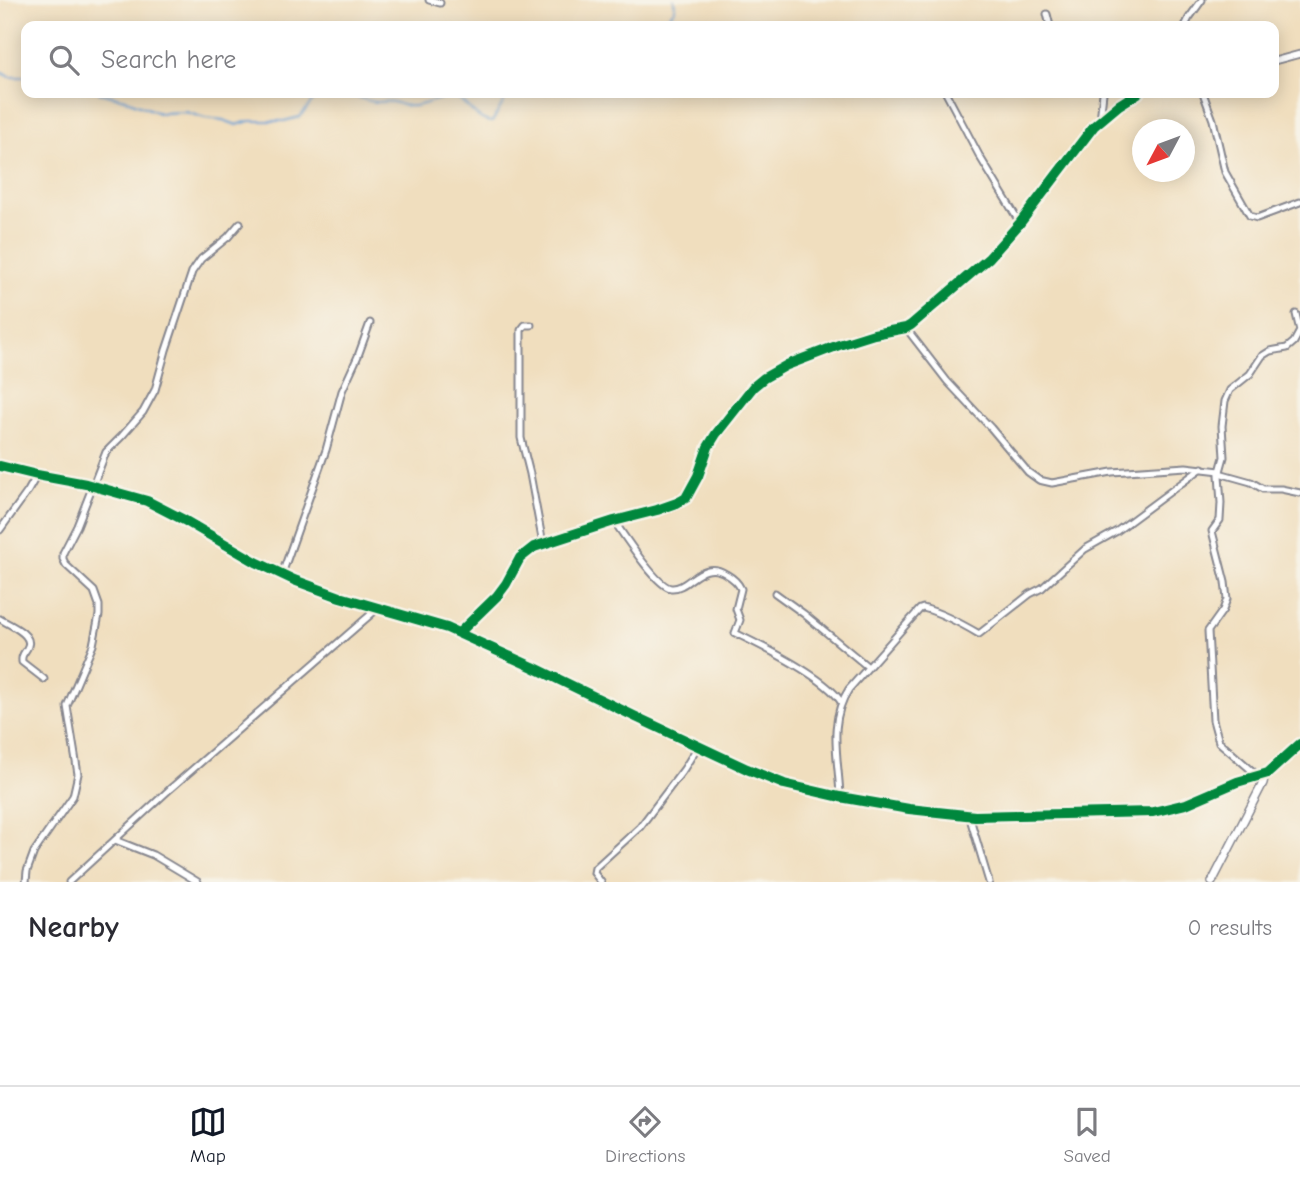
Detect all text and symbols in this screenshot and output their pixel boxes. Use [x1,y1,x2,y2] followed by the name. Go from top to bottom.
[21,21,1279,98] search box
[45,41,83,79] icon: search
[101,45,236,75] text: Search here
[1132,119,1195,182] north arrow
[28,910,119,945] text: Nearby
[1188,914,1272,941] text: 0 results
[189,1103,227,1167] tab: Map
[605,1103,685,1167] tab: Directions
[1064,1103,1111,1167] tab: Saved

